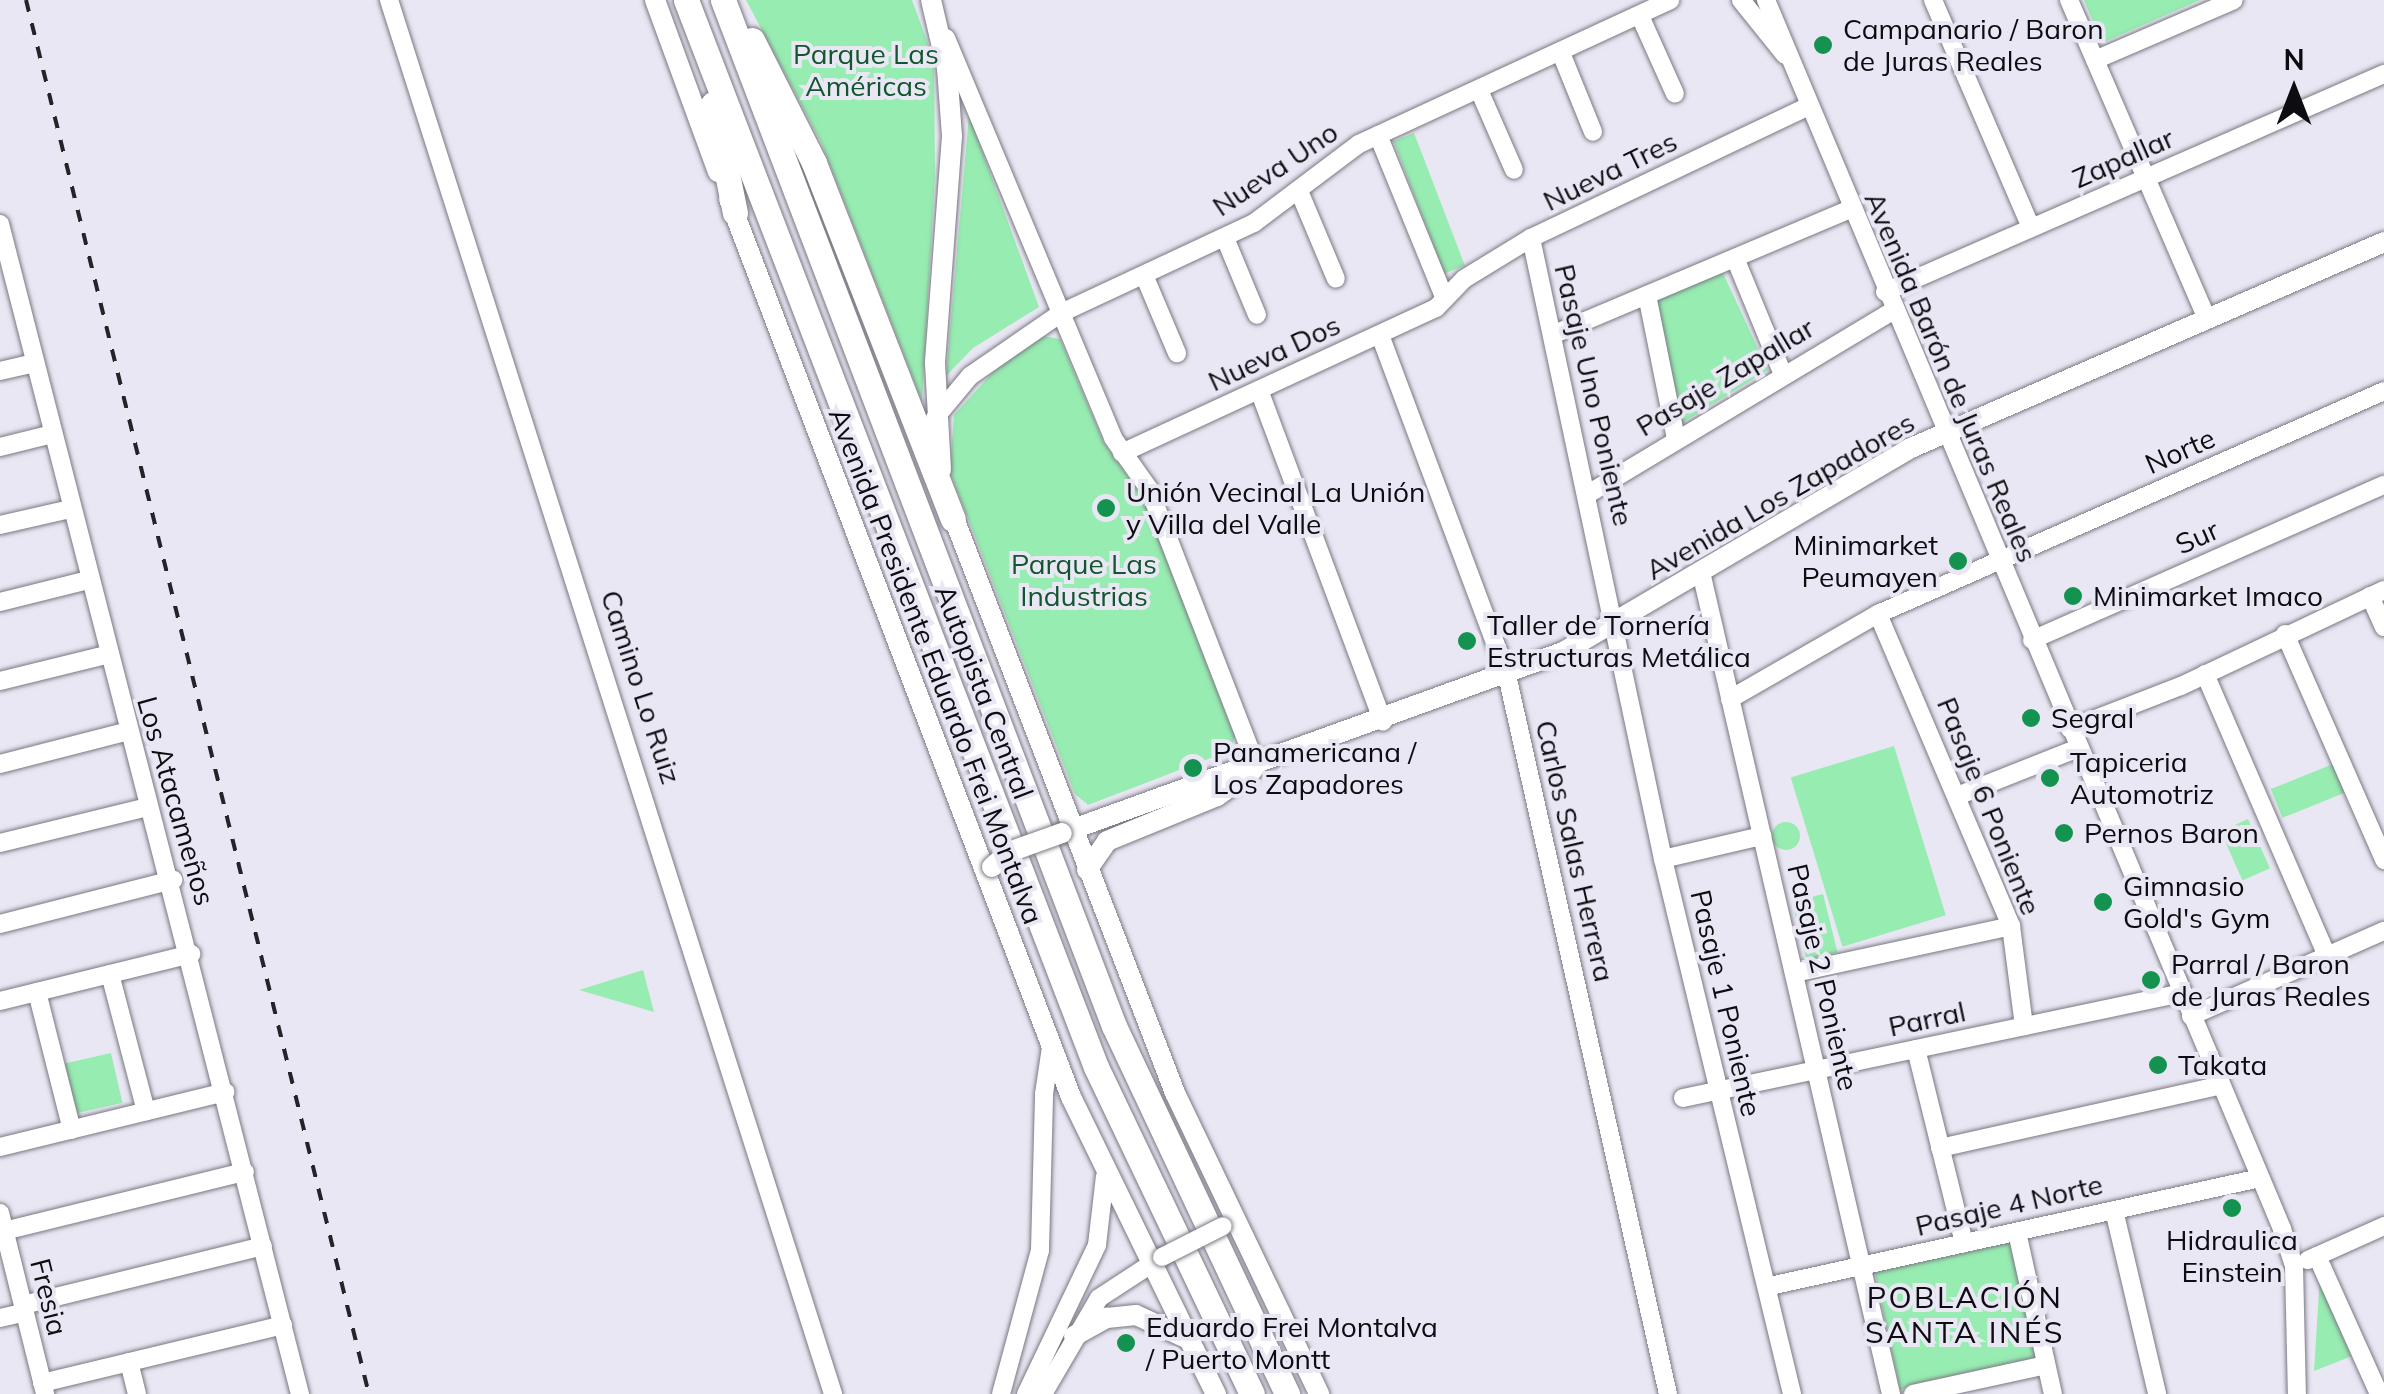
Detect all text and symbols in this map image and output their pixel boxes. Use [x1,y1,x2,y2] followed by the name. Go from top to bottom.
[1843,12,2104,78] place label: Campanario / Baron de Juras Reales
[1812,34,1834,56] marker: Campanario / Baron de Juras Reales
[793,37,939,103] park label: Parque Las Américas
[2244,40,2344,140] north arrow
[2283,42,2305,77] text: N
[1206,115,1344,223] street label: Nueva Uno
[2067,121,2179,195] street label: Zapallar
[1538,124,1682,218] street label: Nueva Tres
[1858,187,2044,567] street label: Avenida Barón de Juras Reales
[1548,261,1640,529] street label: Pasaje Uno Poniente
[1203,308,1345,398] street label: Nueva Dos
[1630,311,1820,443] street label: Pasaje Zapallar
[822,403,1050,929] street label: Avenida Presidente Eduardo Frei Montalva
[1640,405,1920,587] street label: Avenida Los Zapadores
[2140,421,2220,481] street label: Norte
[1126,475,1425,541] place label: Unión Vecinal La Unión y Villa del Valle
[1095,497,1117,519] marker: Unión Vecinal La Unión y Villa del Valle
[2170,513,2224,561] street label: Sur
[1794,528,1938,594] place label: Minimarket Peumayen
[1011,547,1157,613] park label: Parque Las Industrias
[1947,550,1969,572] marker: Minimarket Peumayen
[2093,579,2323,613] place label: Minimarket Imaco
[928,580,1040,804] street label: Autopista Central
[2062,585,2084,607] marker: Minimarket Imaco
[594,586,688,788] street label: Camino Lo Ruiz
[1487,608,1751,674] place label: Taller de Tornería Estructuras Metálica
[1456,630,1478,652] marker: Taller de Tornería Estructuras Metálica
[1930,692,2048,920] street label: Pasaje 6 Poniente
[130,693,222,909] street label: Los Atacameños
[2051,701,2134,735] place label: Segral
[2020,707,2042,729] marker: Segral
[1529,717,1621,985] street label: Carlos Salas Herrera
[1213,735,1416,801] place label: Panamericana / Los Zapadores
[2070,745,2214,811] place label: Tapiceria Automotriz
[1182,757,1204,779] marker: Panamericana / Los Zapadores
[2039,767,2061,789] marker: Tapiceria Automotriz
[2084,816,2259,850] place label: Pernos Baron
[2053,822,2075,844] marker: Pernos Baron
[1781,860,1865,1094] street label: Pasaje 2 Poniente
[2123,869,2270,935] place label: Gimnasio Gold's Gym
[1684,886,1768,1120] street label: Pasaje 1 Poniente
[2092,891,2114,913] marker: Gimnasio Gold's Gym
[2171,947,2371,1013] place label: Parral / Baron de Juras Reales
[2140,969,2162,991] marker: Parral / Baron de Juras Reales
[1885,994,1969,1044] street label: Parral
[2178,1048,2267,1082] place label: Takata
[2147,1054,2169,1076] marker: Takata
[1912,1167,2106,1243] street label: Pasaje 4 Norte
[2221,1197,2243,1219] marker: Hidraulica Einstein
[2166,1223,2298,1289] place label: Hidraulica Einstein
[23,1255,75,1339] street label: Fresia
[1865,1279,2065,1350] district label: POBLACIÓN SANTA INÉS
[1146,1310,1438,1376] place label: Eduardo Frei Montalva / Puerto Montt
[1115,1332,1137,1354] marker: Eduardo Frei Montalva / Puerto Montt

